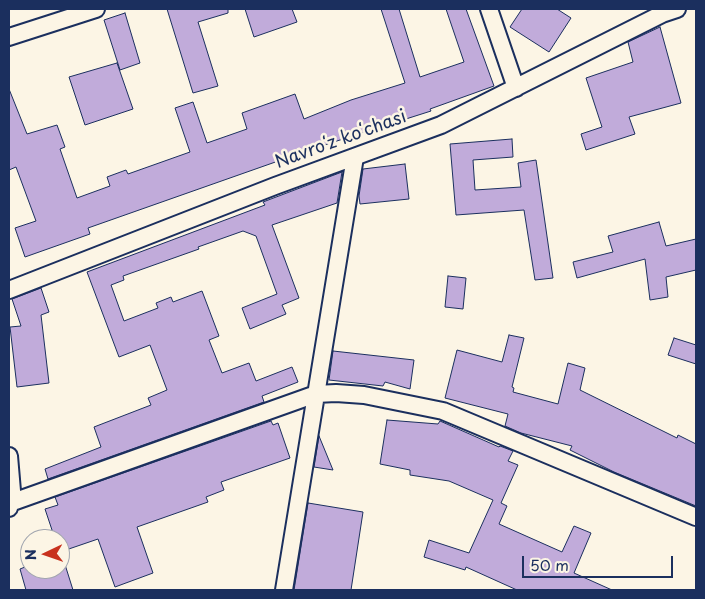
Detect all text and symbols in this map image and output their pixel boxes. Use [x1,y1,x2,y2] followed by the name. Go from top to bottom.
[272,106,410,174] street label: Navroʻz koʻchasi
[20,529,70,579] north arrow
[525,546,676,578] scale bar
[20,549,41,561] text: N
[530,553,569,576] text: 50 m

